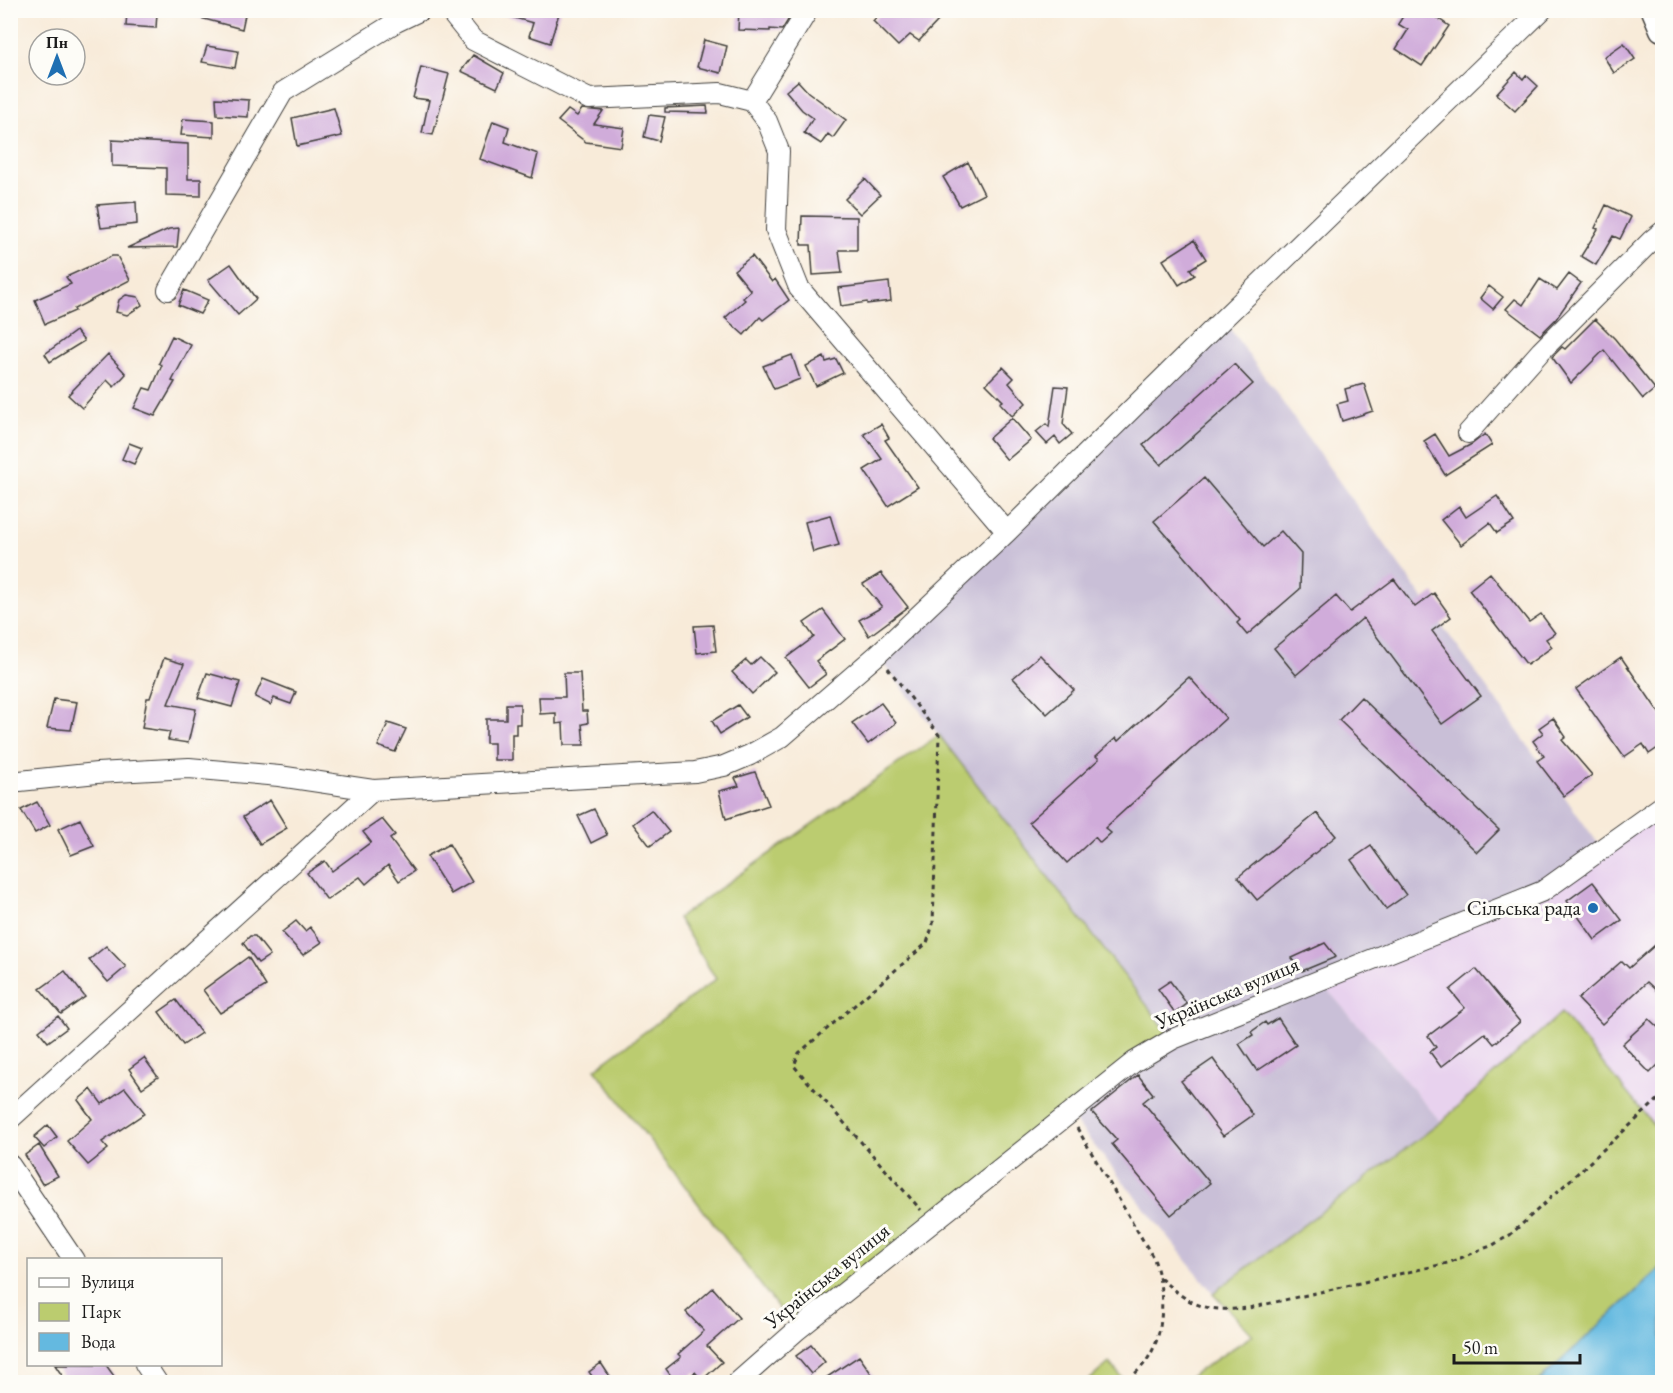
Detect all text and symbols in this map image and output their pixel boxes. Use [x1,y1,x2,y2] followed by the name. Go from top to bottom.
[27,27,87,87] north arrow
[46,32,68,53] text: Пн
[1467,894,1582,921] place label: Сільська рада
[1586,901,1600,915] marker: Сільська рада
[1150,950,1303,1035] street label: Українська вулиця
[758,1217,895,1335] street label: Українська вулиця
[27,1258,222,1366] legend
[81,1270,134,1293] text: Вулиця
[81,1300,121,1323] text: Парк
[1454,1327,1580,1365] scale bar
[81,1330,116,1353] text: Вода
[1463,1336,1498,1359] text: 50 m

